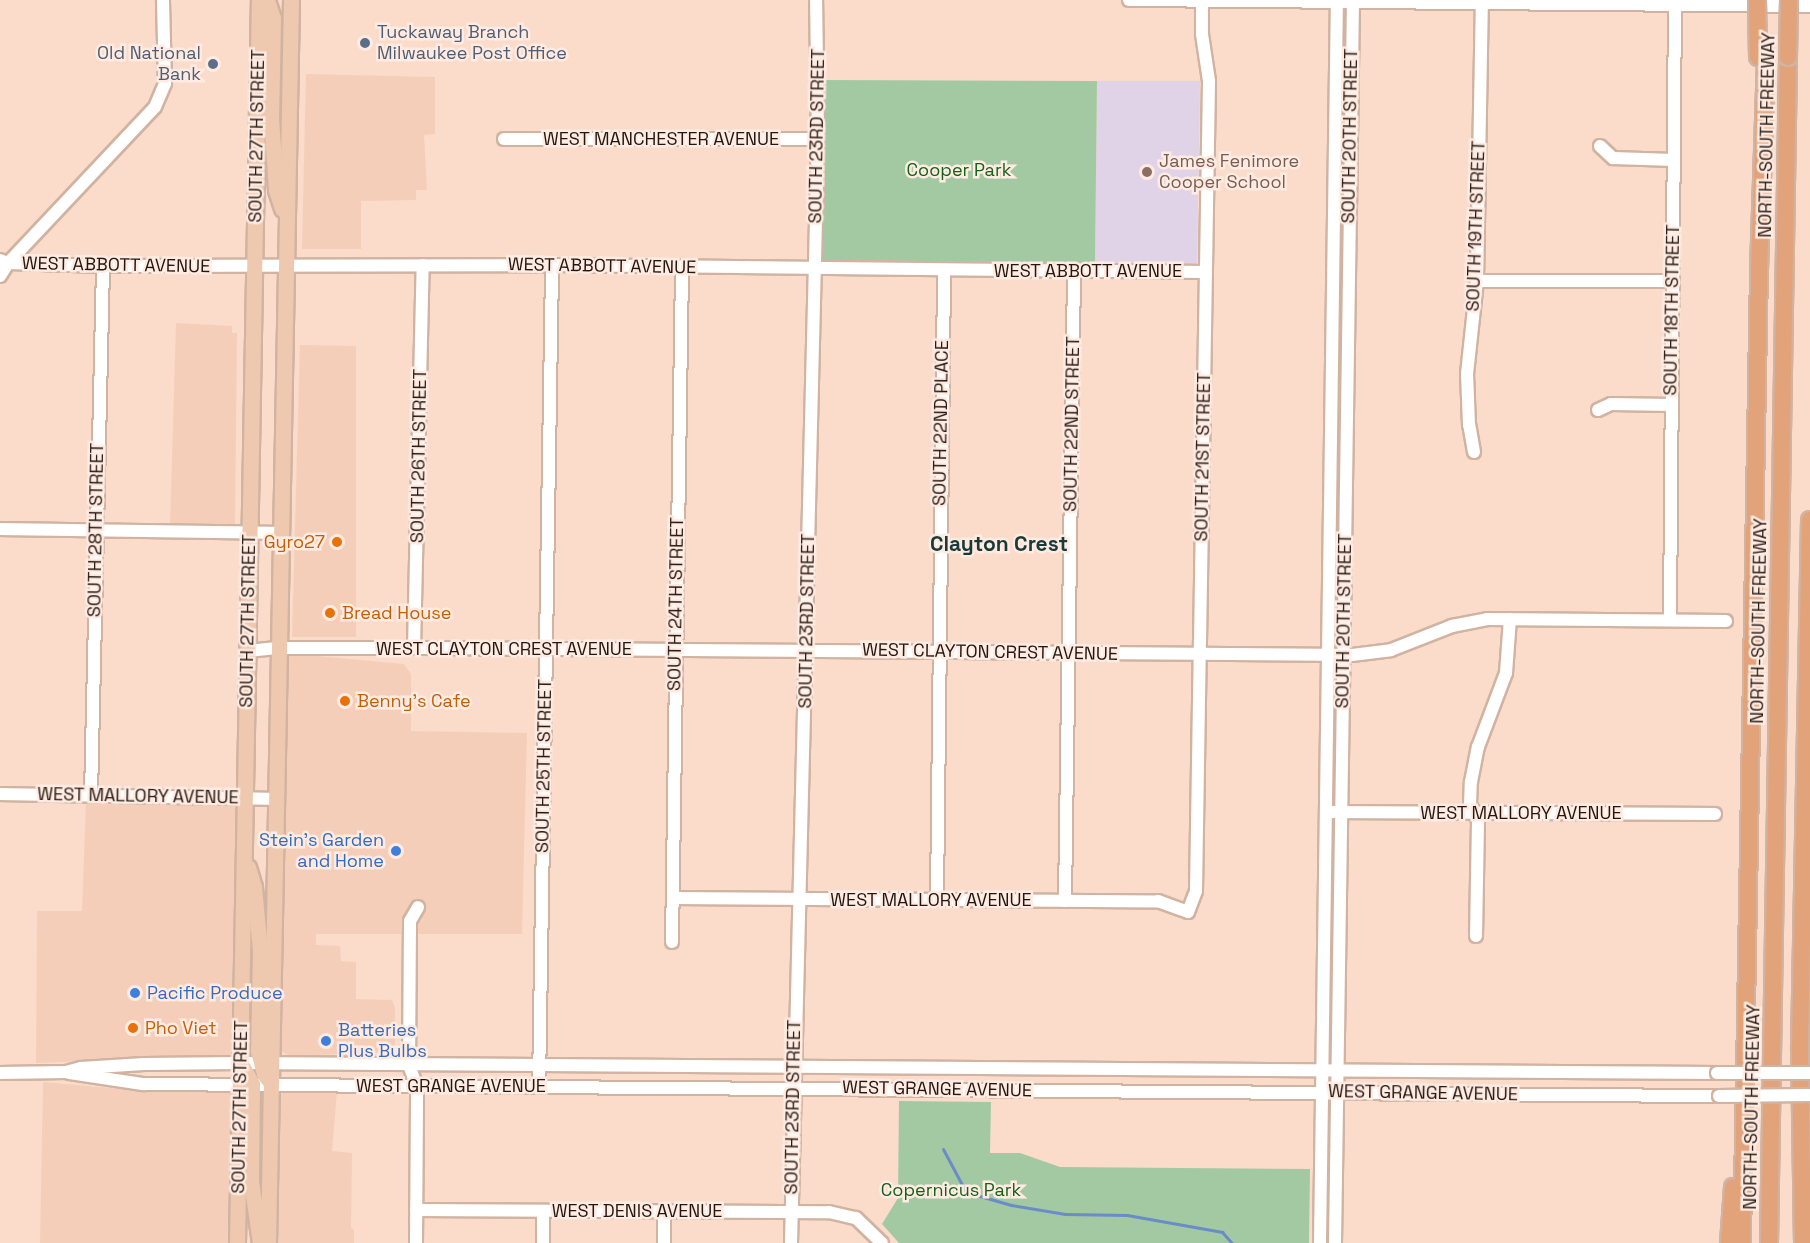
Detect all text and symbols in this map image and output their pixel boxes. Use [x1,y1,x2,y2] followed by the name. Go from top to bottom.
[377,22,567,64] place label: Tuckaway Branch Milwaukee Post Office
[1754,32,1780,238] street label: NORTH-SOUTH FREEWAY
[358,36,372,50] marker: Tuckaway Branch Milwaukee Post Office
[97,43,201,86] place label: Old National Bank
[805,48,829,224] street label: SOUTH 23RD STREET
[1338,48,1362,224] street label: SOUTH 20TH STREET
[245,49,269,223] street label: SOUTH 27TH STREET
[206,57,220,71] marker: Old National Bank
[543,128,779,150] street label: WEST MANCHESTER AVENUE
[1462,140,1490,312] street label: SOUTH 19TH STREET
[1159,151,1299,194] place label: James Fenimore Cooper School
[907,159,1011,181] park label: Cooper Park
[1140,165,1154,179] marker: James Fenimore Cooper School
[1660,224,1684,396] street label: SOUTH 18TH STREET
[21,253,211,277] street label: WEST ABBOTT AVENUE
[507,254,697,278] street label: WEST ABBOTT AVENUE
[993,260,1183,282] street label: WEST ABBOTT AVENUE
[1060,336,1084,512] street label: SOUTH 22ND STREET
[929,340,953,506] street label: SOUTH 22ND PLACE
[407,369,431,543] street label: SOUTH 26TH STREET
[1191,372,1215,542] street label: SOUTH 21ST STREET
[84,443,108,617] street label: SOUTH 28TH STREET
[664,517,688,691] street label: SOUTH 24TH STREET
[1746,518,1772,724] street label: NORTH-SOUTH FREEWAY
[264,531,325,553] place label: Gyro27
[930,531,1068,557] district label: Clayton Crest
[795,533,819,709] street label: SOUTH 23RD STREET
[1332,533,1356,709] street label: SOUTH 20TH STREET
[236,534,260,708] street label: SOUTH 27TH STREET
[330,535,344,549] marker: Gyro27
[342,602,451,624] place label: Bread House
[323,606,337,620] marker: Bread House
[375,638,633,660] street label: WEST CLAYTON CREST AVENUE
[861,639,1119,665] street label: WEST CLAYTON CREST AVENUE
[532,679,556,853] street label: SOUTH 25TH STREET
[357,690,471,712] place label: Benny's Cafe
[338,694,352,708] marker: Benny's Cafe
[37,783,239,809] street label: WEST MALLORY AVENUE
[1420,802,1622,824] street label: WEST MALLORY AVENUE
[259,830,384,872] place label: Stein's Garden and Home
[389,844,403,858] marker: Stein's Garden and Home
[830,889,1032,911] street label: WEST MALLORY AVENUE
[147,982,283,1004] place label: Pacific Produce
[128,986,142,1000] marker: Pacific Produce
[1739,1004,1765,1210] street label: NORTH-SOUTH FREEWAY
[145,1017,217,1039] place label: Pho Viet
[781,1019,805,1195] street label: SOUTH 23RD STREET
[228,1020,252,1194] street label: SOUTH 27TH STREET
[338,1020,427,1062] place label: Batteries Plus Bulbs
[126,1021,140,1035] marker: Pho Viet
[319,1034,333,1048] marker: Batteries Plus Bulbs
[356,1075,546,1097] street label: WEST GRANGE AVENUE
[842,1077,1032,1101] street label: WEST GRANGE AVENUE
[1328,1081,1518,1105] street label: WEST GRANGE AVENUE
[881,1179,1021,1201] park label: Copernicus Park
[551,1200,723,1222] street label: WEST DENIS AVENUE

